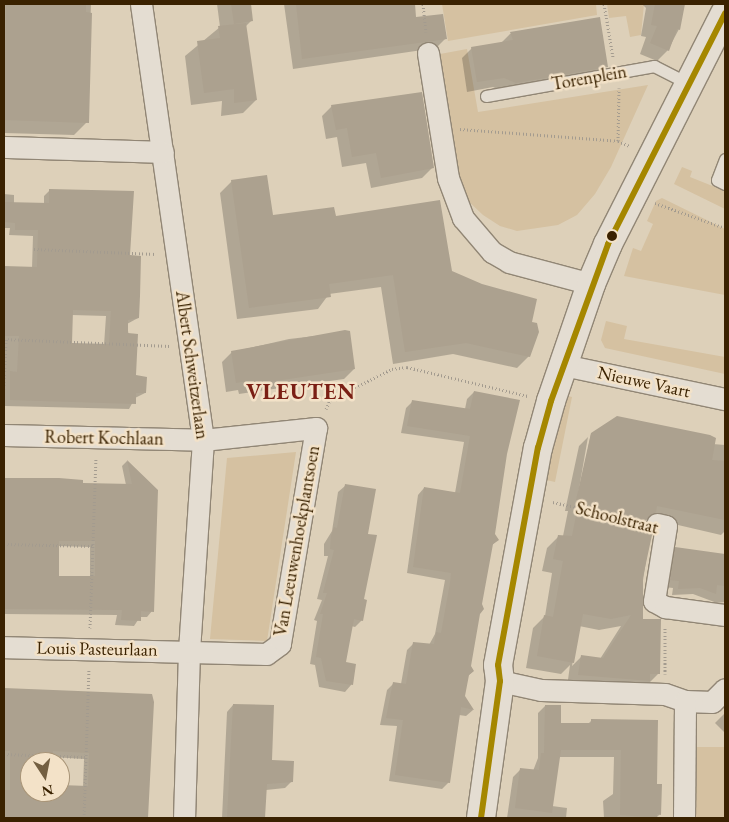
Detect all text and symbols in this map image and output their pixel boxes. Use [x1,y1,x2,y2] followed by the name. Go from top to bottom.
[550,61,628,95] street label: Torenplein
[607,231,617,241] unlabelled marker
[171,289,213,441] street label: Albert Schweitzerlaan
[596,362,692,402] street label: Nieuwe Vaart
[245,379,357,405] district label: VLEUTEN
[44,426,164,450] street label: Robert Kochlaan
[270,444,324,638] street label: Van Leeuwenhoekplantsoen
[573,497,661,539] street label: Schoolstraat
[36,637,158,661] street label: Louis Pasteurlaan
[20,752,70,802] north arrow
[40,781,55,801] text: N

